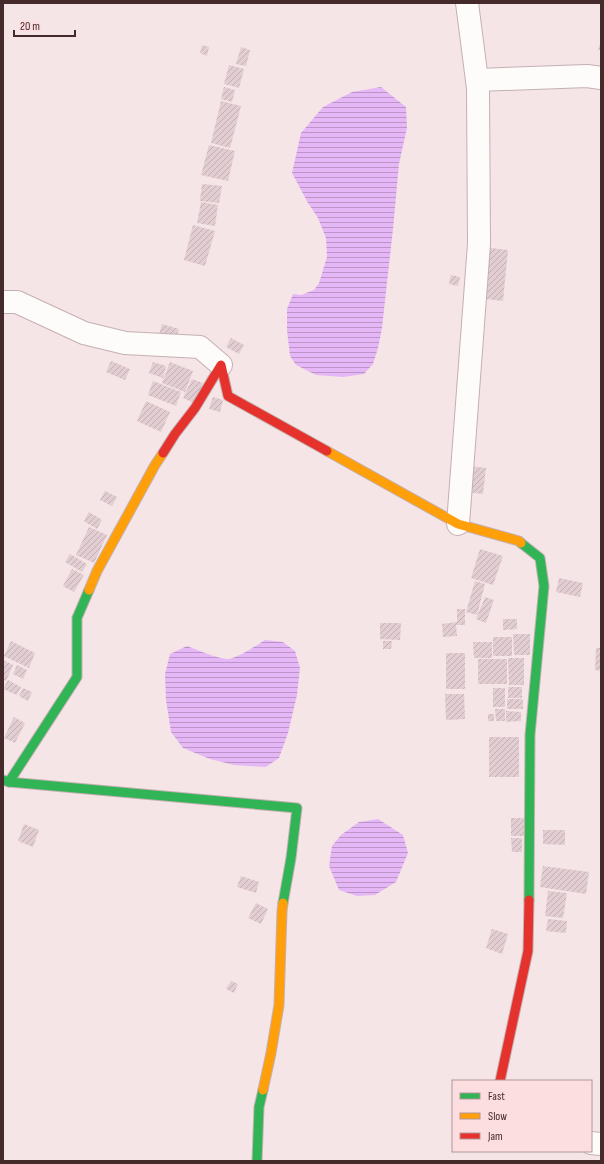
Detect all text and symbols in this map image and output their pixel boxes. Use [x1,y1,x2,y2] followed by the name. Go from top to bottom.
[14,12,75,38] scale bar
[20,19,40,34] text: 20 m
[452,1080,592,1152] legend
[488,1089,505,1104] text: Fast
[488,1109,507,1124] text: Slow
[487,1129,503,1144] text: Jam

